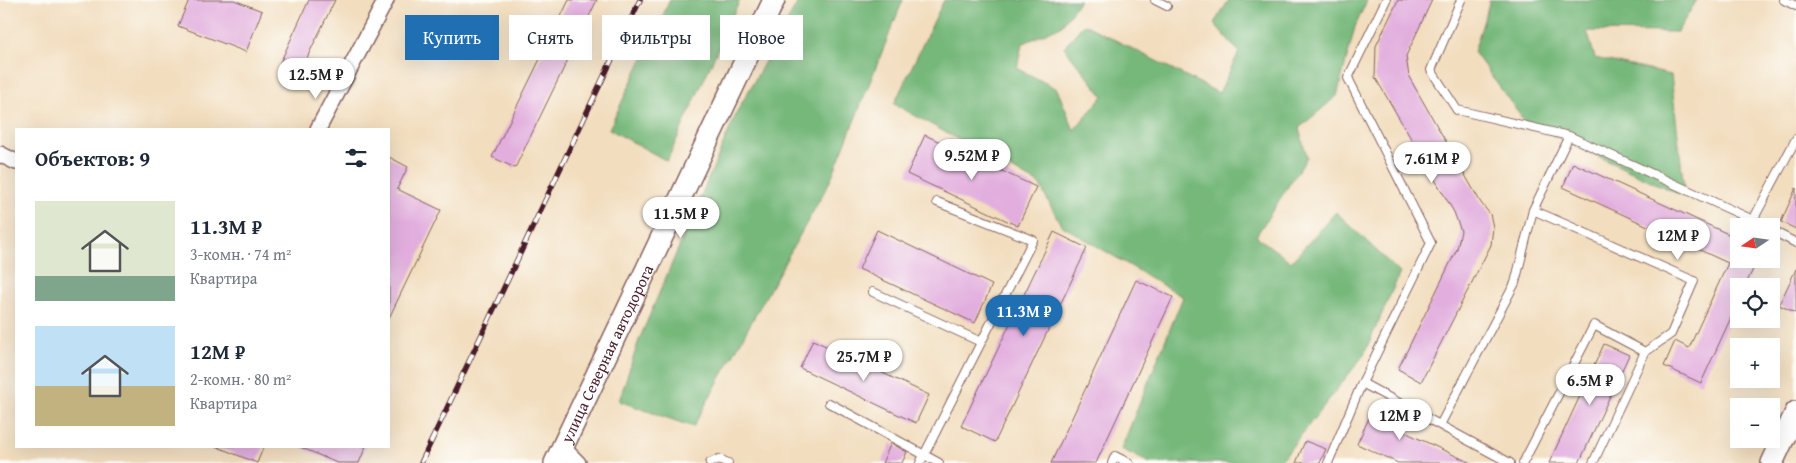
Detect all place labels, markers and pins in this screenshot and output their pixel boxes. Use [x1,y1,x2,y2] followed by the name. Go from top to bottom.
[270,58,362,100] pin: 12.5M ₽
[926,138,1018,181] pin: 9.52M ₽
[1386,142,1478,184] pin: 7.61M ₽
[635,196,727,239] pin: 11.5M ₽
[1643,218,1713,261] pin: 12M ₽
[978,294,1070,337] pin: 11.3M ₽
[818,340,910,382] pin: 25.7M ₽
[1549,364,1631,406] pin: 6.5M ₽
[1365,398,1435,441] pin: 12M ₽

